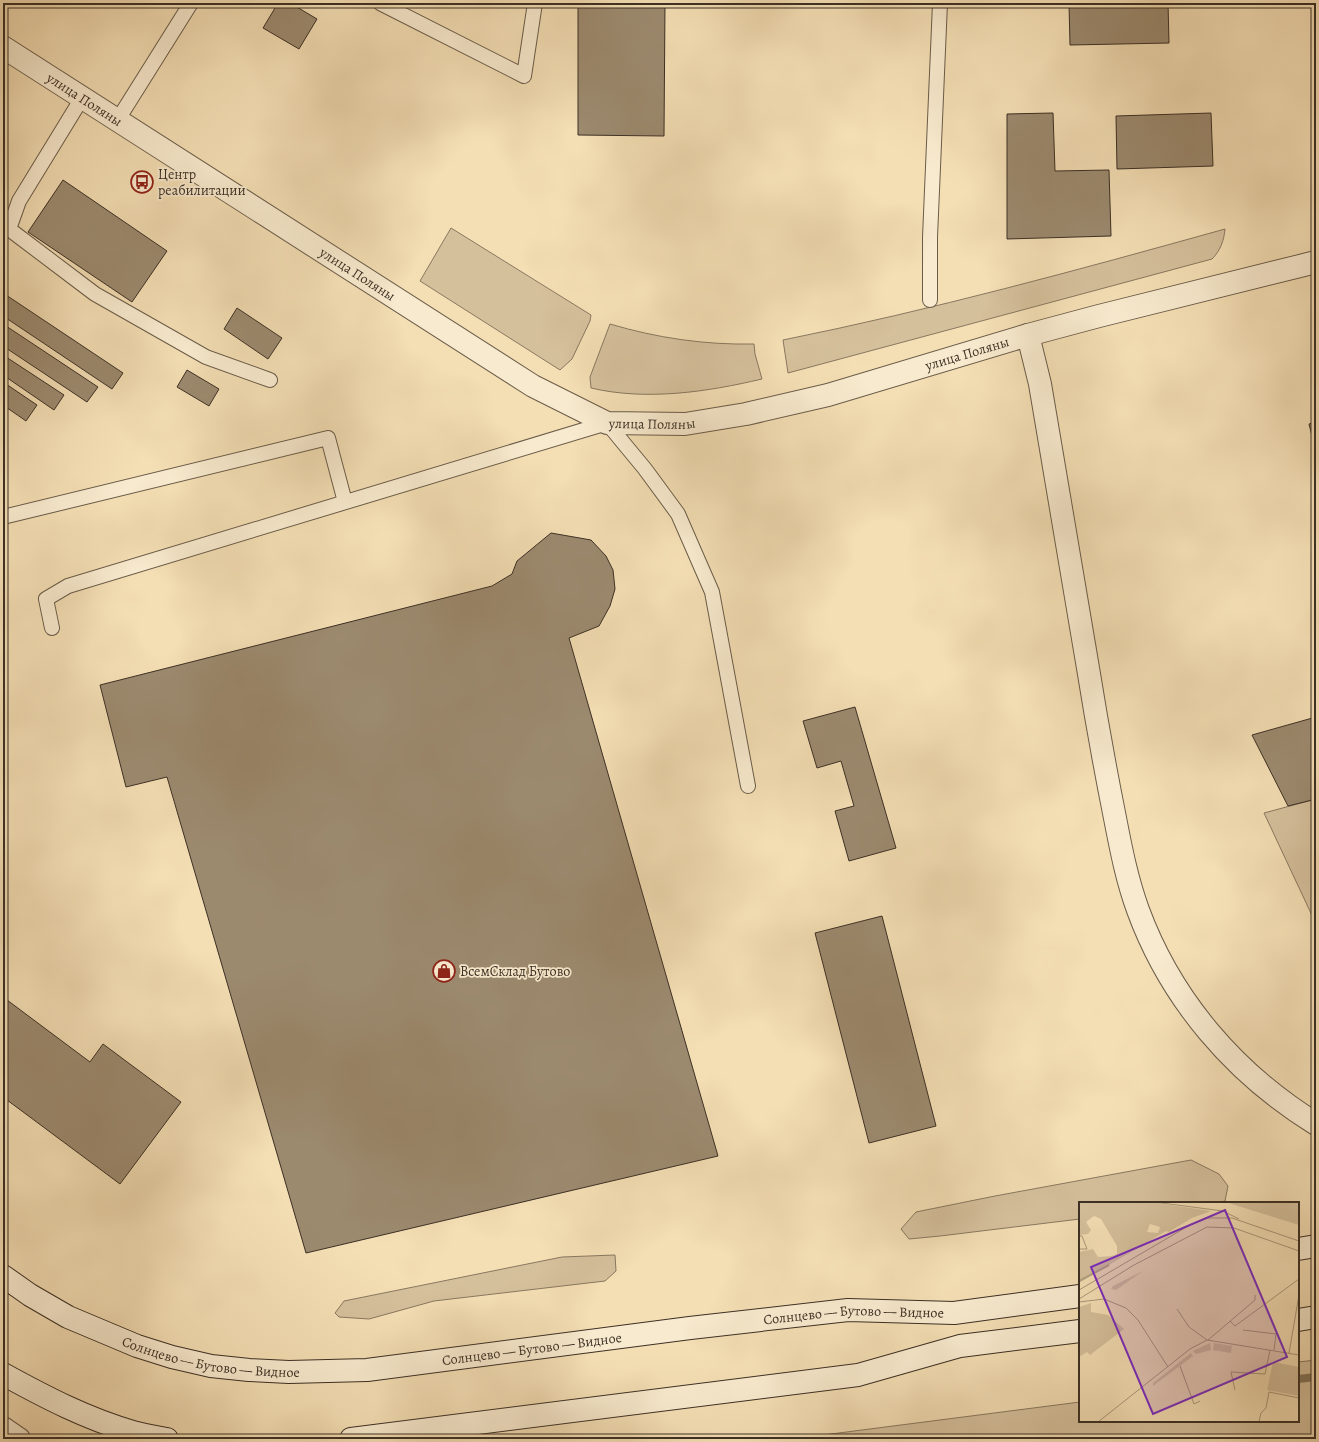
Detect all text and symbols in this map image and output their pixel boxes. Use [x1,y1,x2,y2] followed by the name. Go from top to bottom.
[42,67,126,131] street label: улица Поляны
[158,165,246,200] place label: Центр реабилитации
[129,169,155,195] bus stop icon: Центр реабилитации
[315,242,399,305] street label: улица Поляны
[922,332,1011,375] street label: улица Поляны
[608,413,697,434] street label: улица Поляны
[431,958,457,984] shop icon: ВсемСклад Бутово
[460,962,570,981] place label: ВсемСклад Бутово
[1079,1202,1299,1422] inset map
[762,1300,944,1329] street label: Солнцево — Бутово — Видное
[441,1327,623,1370] street label: Солнцево — Бутово — Видное
[119,1331,300,1382] street label: Солнцево — Бутово — Видное

